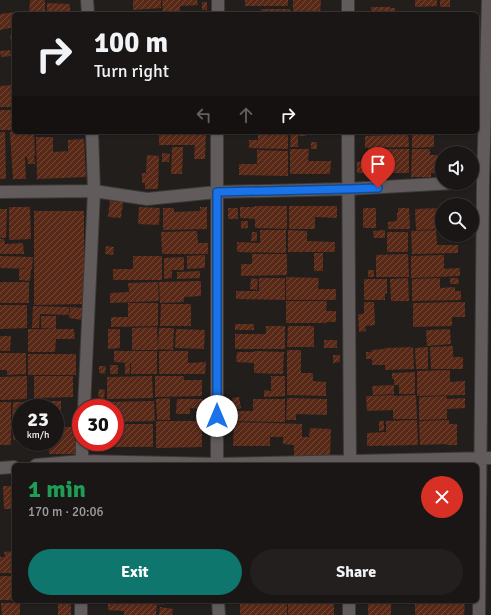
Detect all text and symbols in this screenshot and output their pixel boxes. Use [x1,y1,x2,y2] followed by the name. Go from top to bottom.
[94,26,168,60] text: 100 m
[28,28,80,80] icon: right
[94,60,169,82] text: Turn right
[193,104,215,126] icon: left
[235,104,257,126] icon: ahead
[277,104,299,126] icon: right
[435,146,479,242] map controls
[435,146,479,190] button: sound
[361,147,395,188] pin
[367,153,389,175] icon: arrive
[435,198,479,242] button: search
[196,395,238,437] position arrow
[72,399,124,451] speed limit sign: 30
[27,407,49,432] text: 23
[27,429,49,441] text: km/h
[28,474,86,504] text: 1 min
[421,476,463,518] button: close
[28,504,104,520] text: 170 m · 20:06
[28,549,242,595] button: Exit
[250,549,463,595] button: Share

